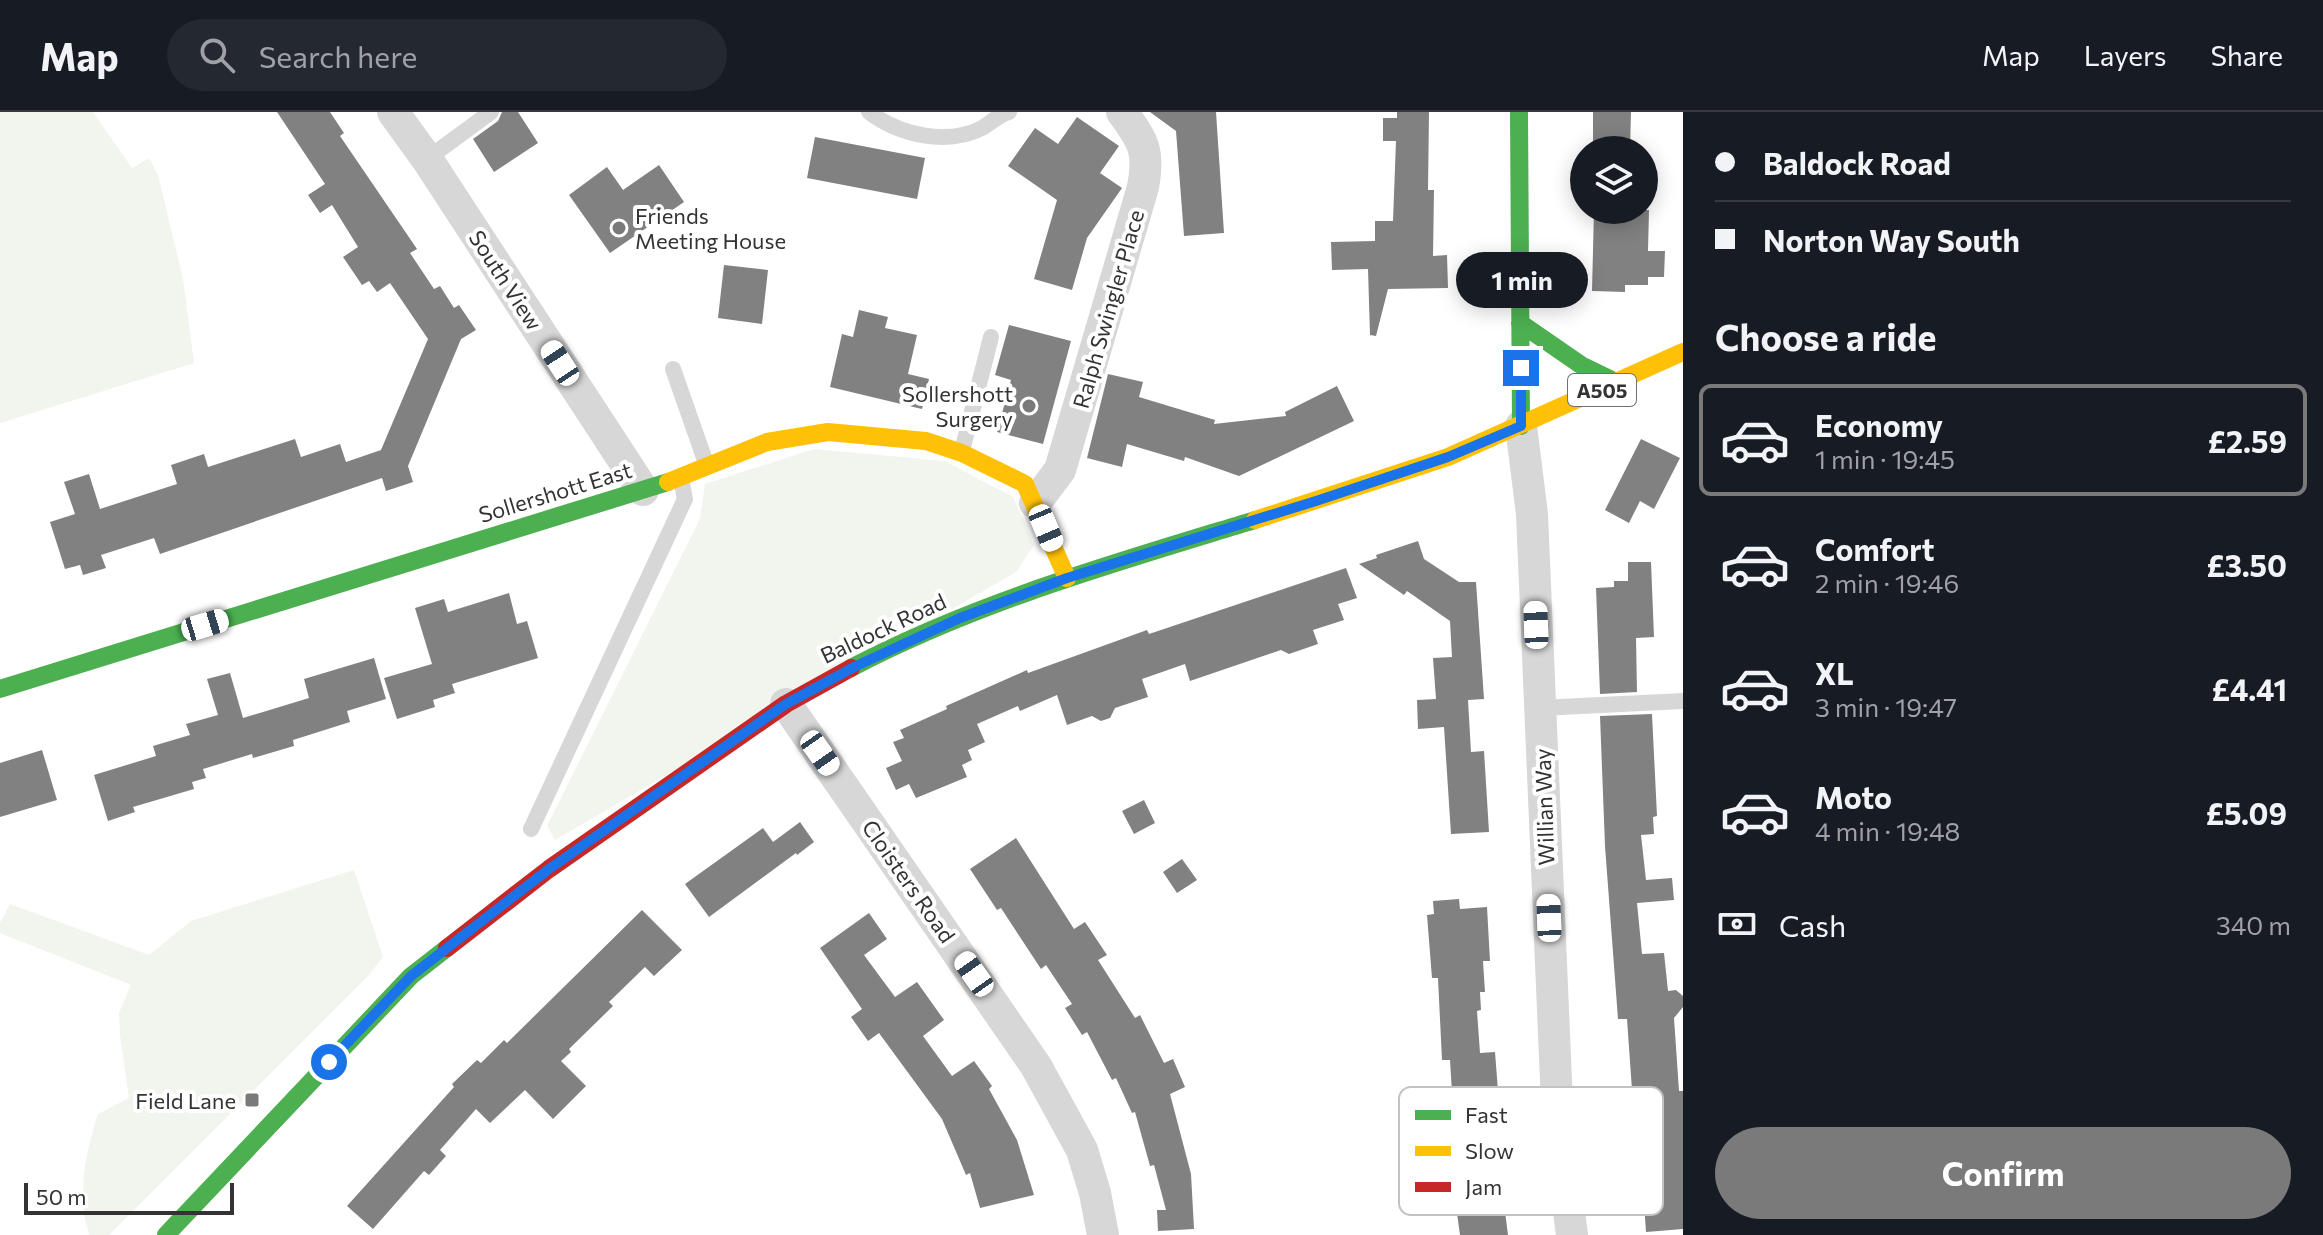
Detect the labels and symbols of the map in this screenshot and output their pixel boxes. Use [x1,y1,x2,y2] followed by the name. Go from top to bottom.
[635,202,786,254] place label: Friends Meeting House
[1067,207,1149,411] street label: Ralph Swingler Place
[610,219,628,237] marker: Friends Meeting House
[464,225,549,335] street label: South View
[1455,252,1587,308] callout: 1 min
[537,336,583,390] car
[1503,350,1539,386] route end
[1568,374,1636,406] road number: A505
[902,380,1013,432] place label: Sollershott Surgery
[1020,397,1038,415] marker: Sollershott Surgery
[475,456,635,528] street label: Sollershott East
[1026,501,1066,555] car
[816,587,950,669] street label: Baldock Road
[1523,601,1549,649] car
[179,607,231,643] car
[796,726,844,780] car
[1528,748,1560,866] street label: Willian Way
[857,814,961,948] street label: Cloisters Road
[1536,894,1562,942] car
[950,947,998,1001] car
[311,1044,347,1080] route start
[135,1087,236,1114] place label: Field Lane
[1399,1087,1663,1215] legend
[243,1091,261,1109] marker: Field Lane
[1465,1101,1508,1128] text: Fast
[1465,1137,1514,1164] text: Slow
[1465,1173,1502,1200] text: Jam
[24,1179,234,1215] scale bar

